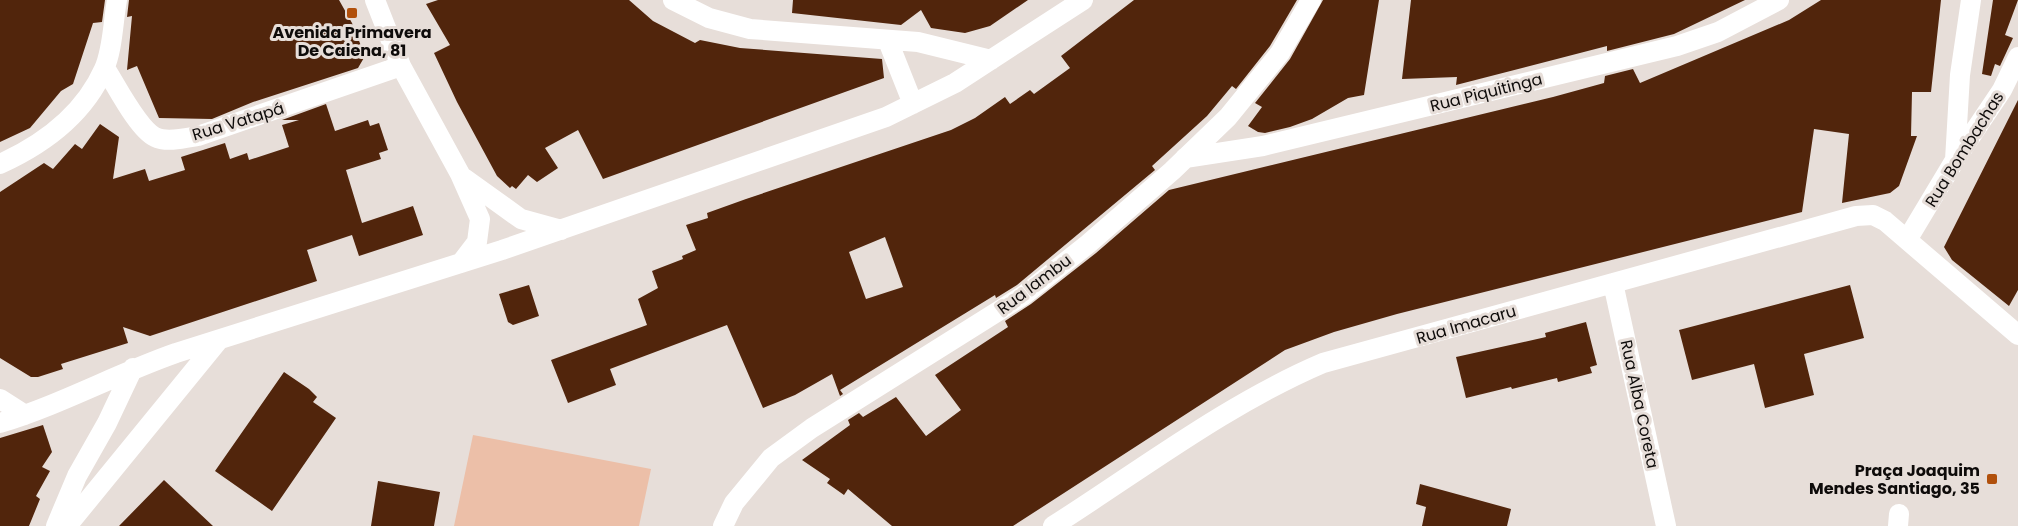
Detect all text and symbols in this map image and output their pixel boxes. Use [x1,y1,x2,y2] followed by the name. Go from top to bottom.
[345,6,359,20] marker: Avenida Primavera De Caiena, 81
[272,21,432,62] place label: Avenida Primavera De Caiena, 81
[1428,67,1545,118] street label: Rua Piquitinga
[1920,87,2009,211] street label: Rua Bombachas
[189,97,287,146] street label: Rua Vatapá
[992,249,1076,320] street label: Rua Iambu
[1413,299,1519,350] street label: Rua Imacaru
[1615,338,1664,470] street label: Rua Alba Coreta
[1809,459,1980,500] place label: Praça Joaquim Mendes Santiago, 35
[1985,472,1999,486] marker: Praça Joaquim Mendes Santiago, 35

